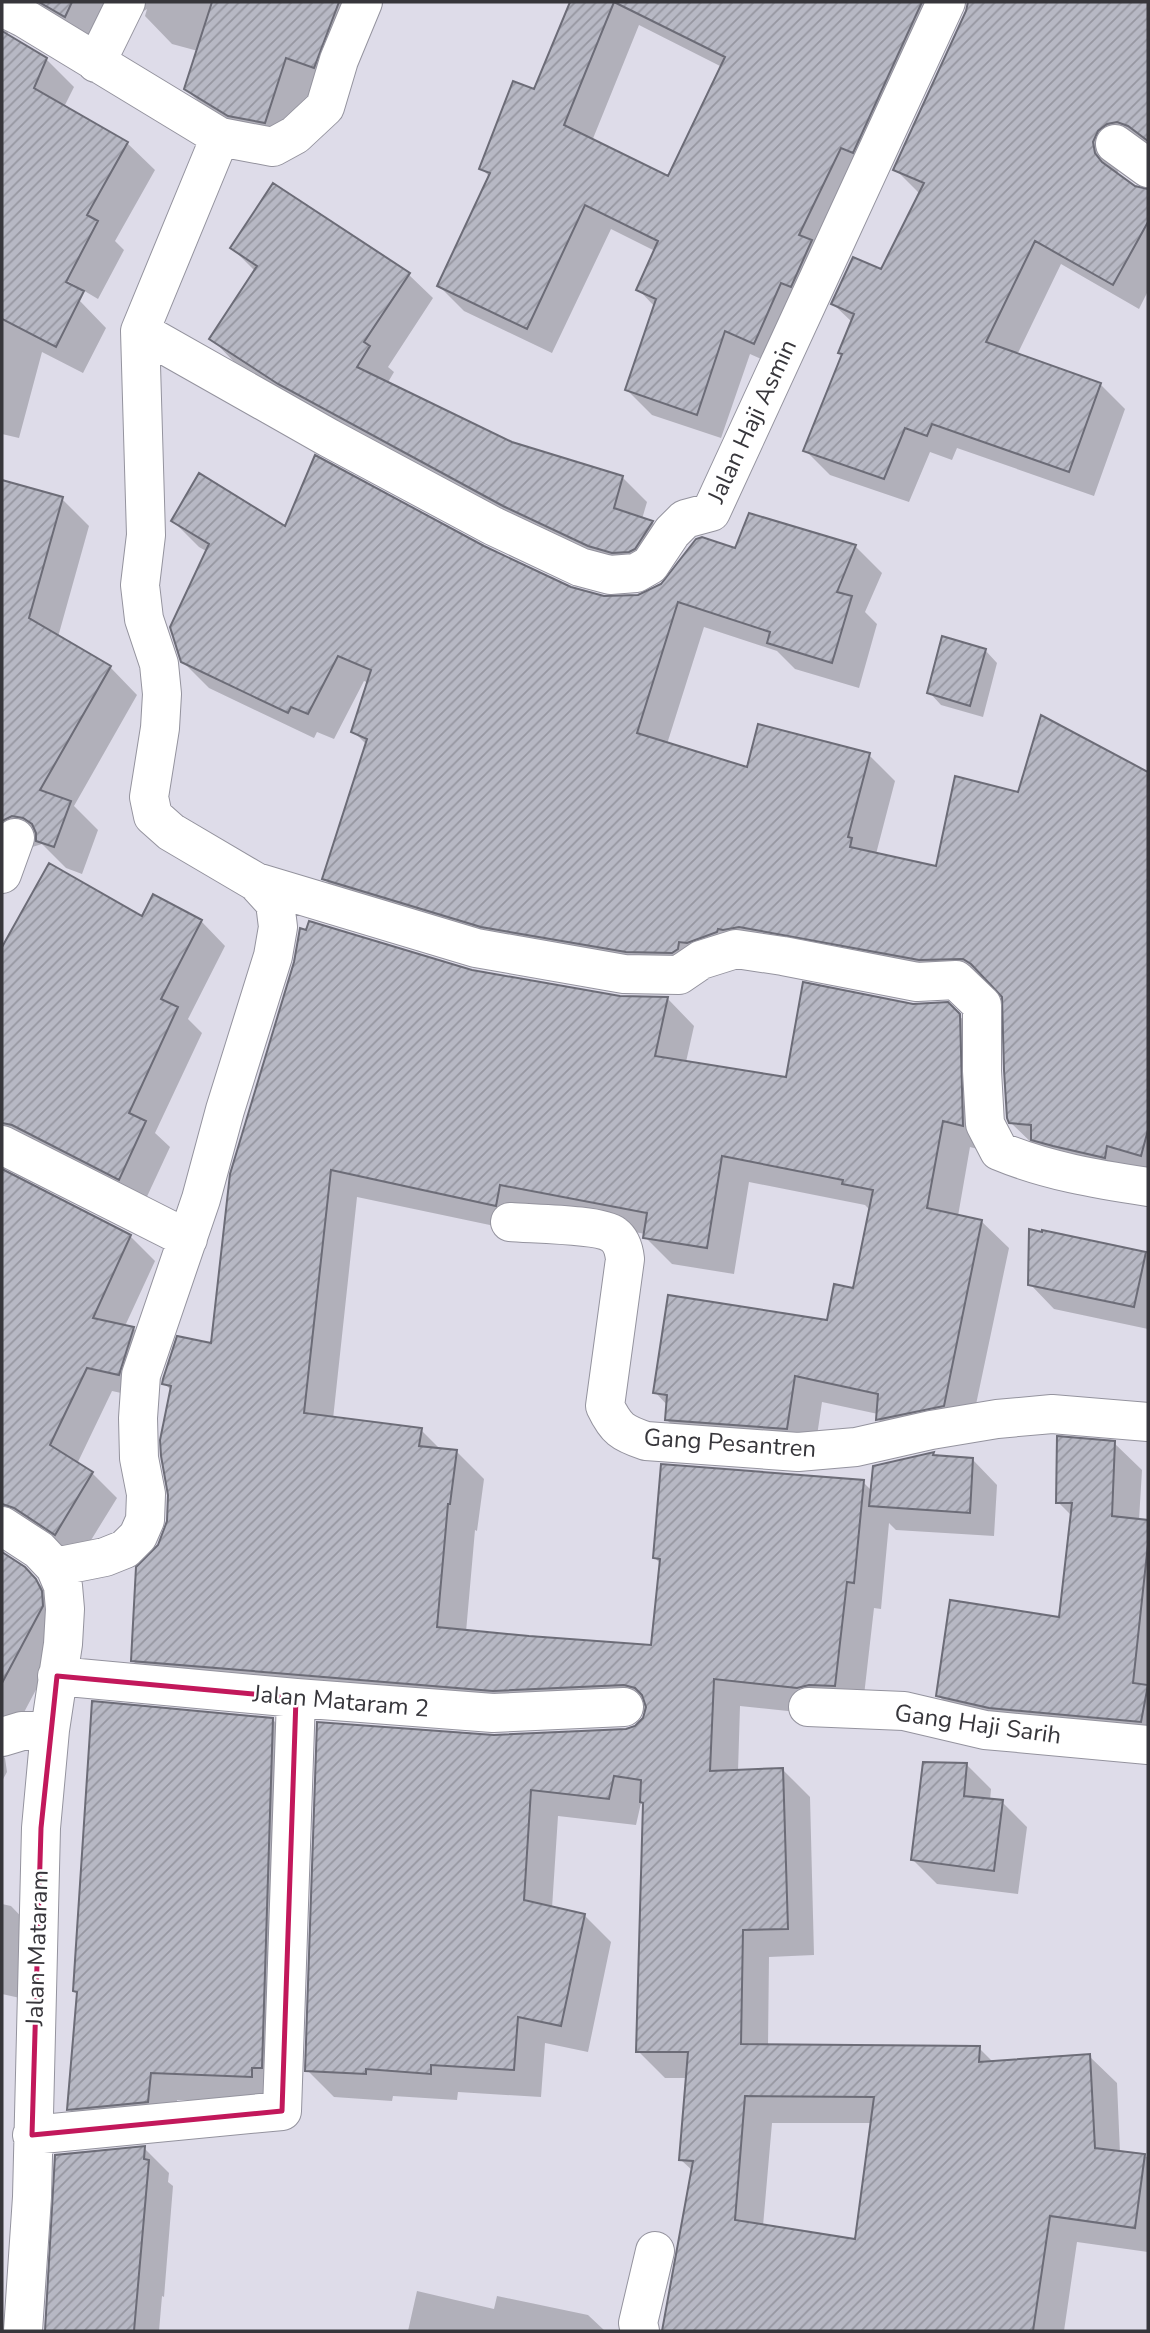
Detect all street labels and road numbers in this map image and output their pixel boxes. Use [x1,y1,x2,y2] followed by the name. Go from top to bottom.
[700,334,804,509] street label: Jalan Haji Asmin
[643,1421,817,1465] street label: Gang Pesantren
[251,1677,430,1725] street label: Jalan Mataram 2
[893,1696,1063,1752] street label: Gang Haji Sarih
[18,1869,56,2028] street label: Jalan Mataram

